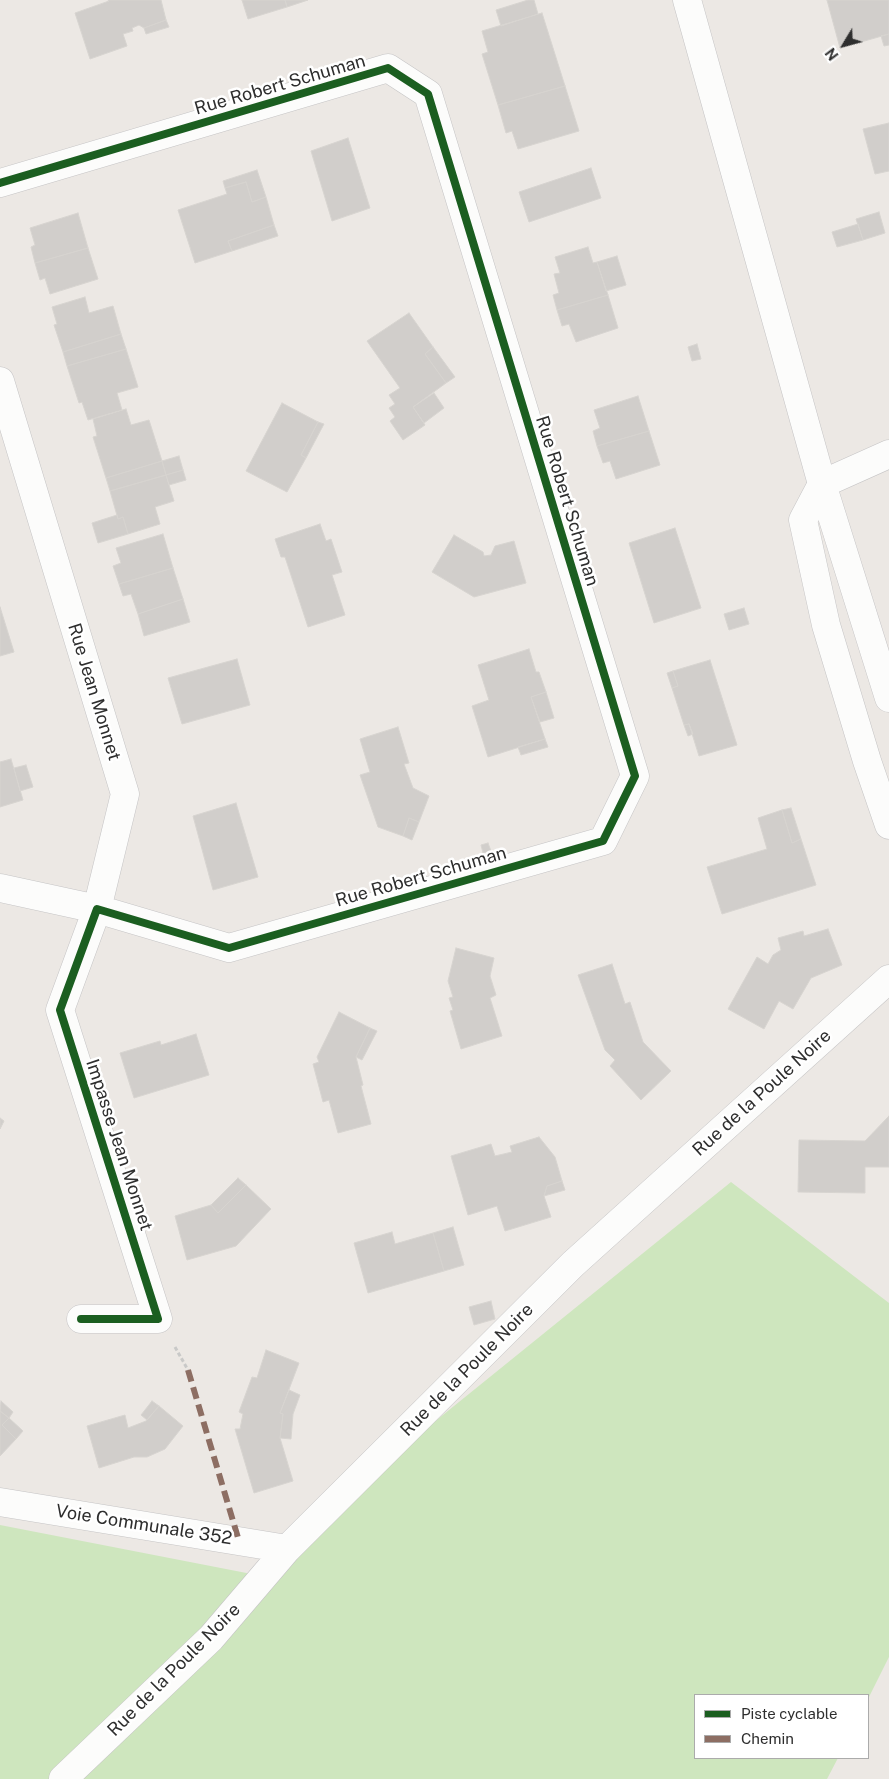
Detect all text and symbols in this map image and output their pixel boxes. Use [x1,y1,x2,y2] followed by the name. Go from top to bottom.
[819,20,869,70] north arrow
[822,45,842,63] text: N
[192,50,368,120] street label: Rue Robert Schuman
[531,413,603,589] street label: Rue Robert Schuman
[63,621,125,763] street label: Rue Jean Monnet
[333,842,509,912] street label: Rue Robert Schuman
[688,1025,836,1161] street label: Rue de la Poule Noire
[81,1056,157,1234] street label: Impasse Jean Monnet
[396,1299,538,1441] street label: Rue de la Poule Noire
[54,1500,234,1550] street label: Voie Communale 352
[103,1599,245,1741] street label: Rue de la Poule Noire
[694,1694,869,1759] legend
[741,1705,838,1722] text: Piste cyclable
[741,1730,794,1747] text: Chemin

